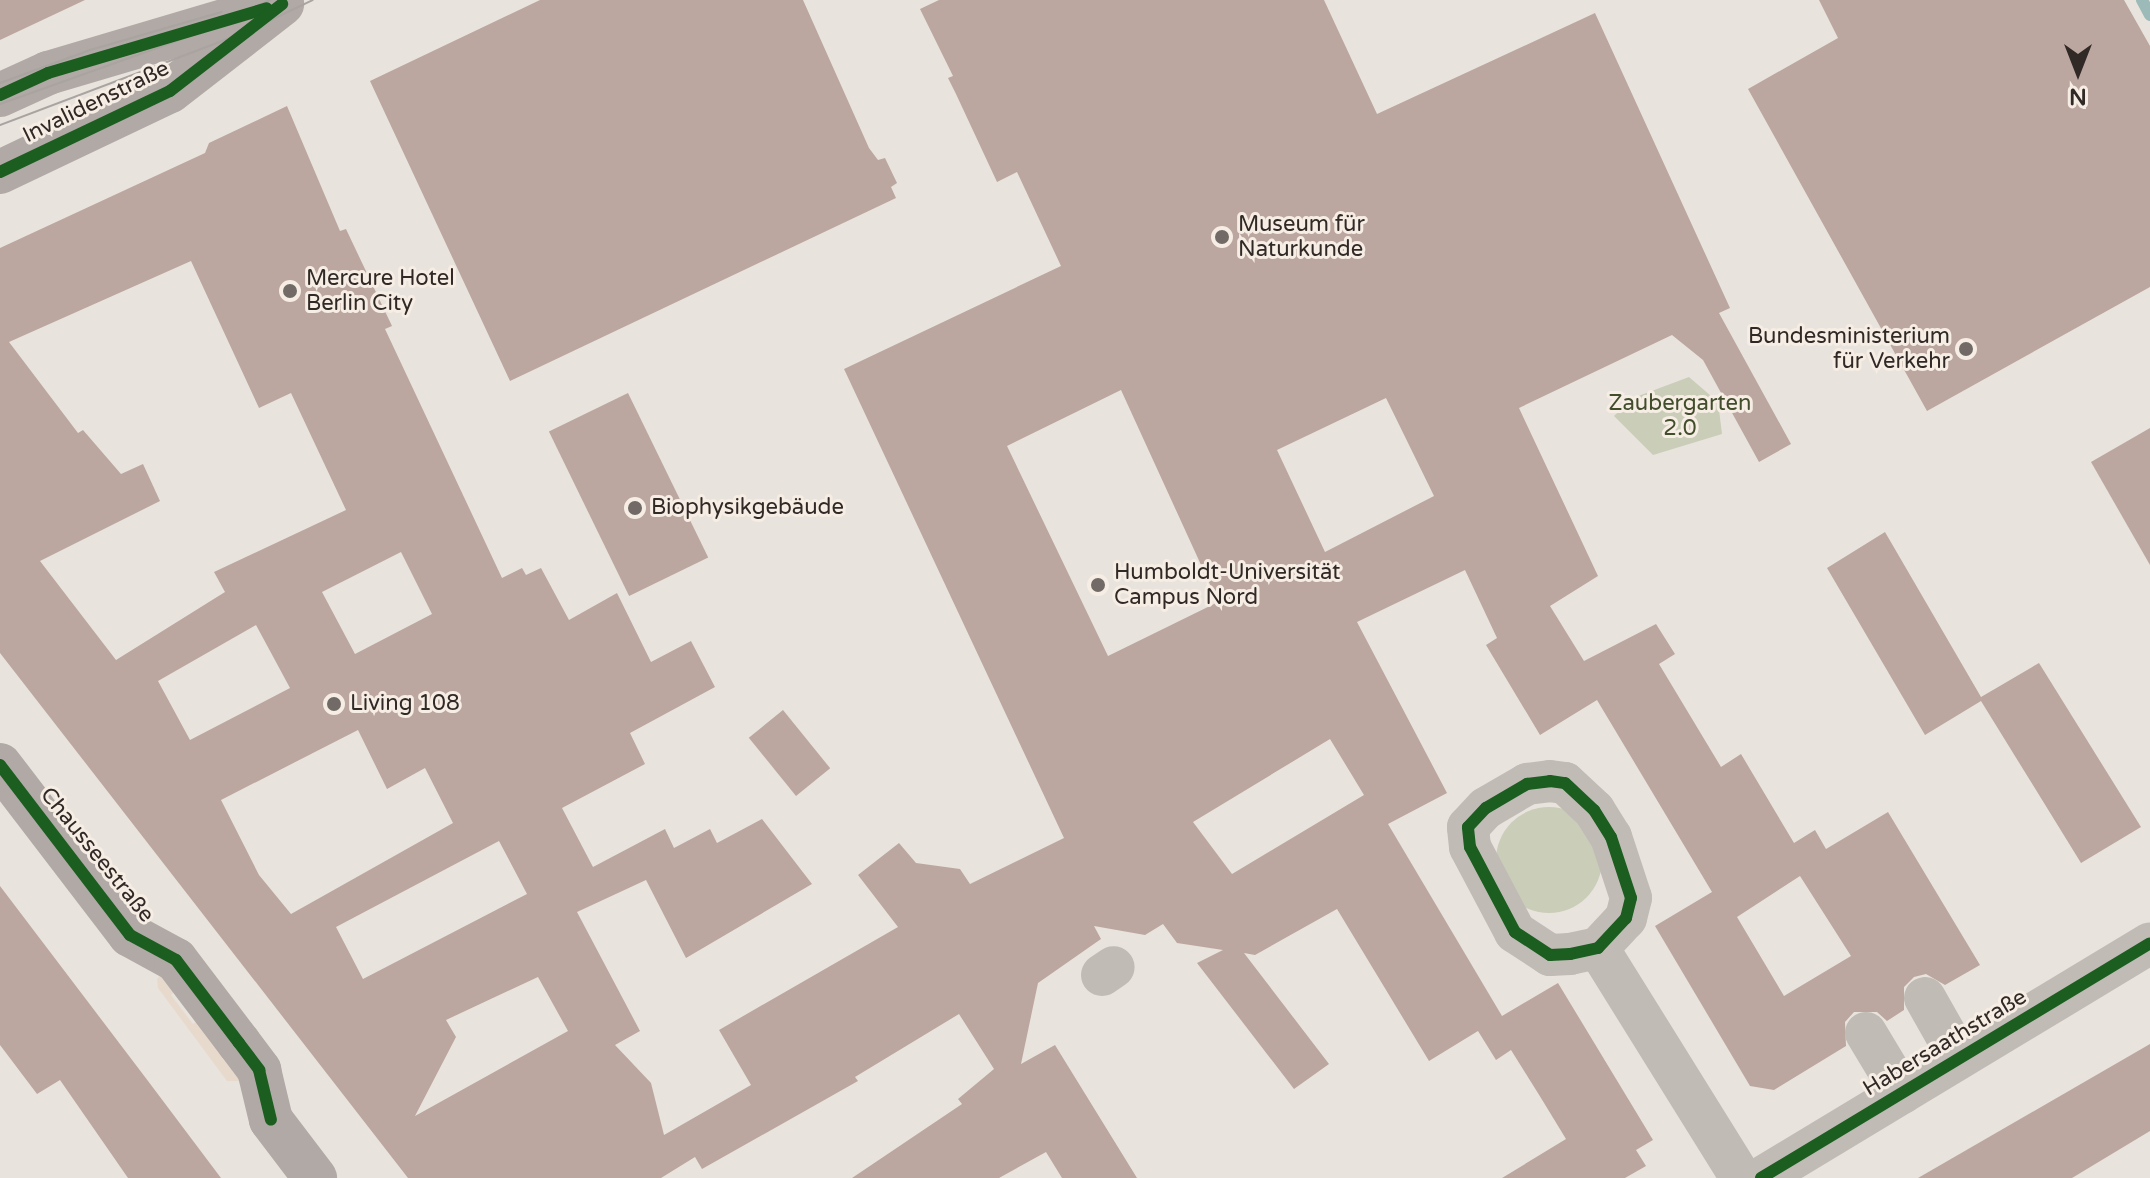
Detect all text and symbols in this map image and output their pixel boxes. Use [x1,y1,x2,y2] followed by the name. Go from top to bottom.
[2038,32,2118,112] north arrow
[19,55,173,149] street label: Invalidenstraße
[2069,83,2087,109] text: N
[1238,211,1365,262] place label: Museum für Naturkunde
[1213,228,1231,246] marker: Museum für Naturkunde
[306,265,455,316] place label: Mercure Hotel Berlin City
[281,282,299,300] marker: Mercure Hotel Berlin City
[1748,323,1950,374] place label: Bundesministerium für Verkehr
[1957,340,1975,358] marker: Bundesministerium für Verkehr
[1609,390,1751,442] park label: Zaubergarten 2.0
[651,495,844,521] place label: Biophysikgebäude
[626,499,644,517] marker: Biophysikgebäude
[1114,559,1340,610] place label: Humboldt-Universität Campus Nord
[1089,576,1107,594] marker: Humboldt-Universität Campus Nord
[350,691,460,717] place label: Living 108
[325,695,343,713] marker: Living 108
[35,782,159,928] street label: Chausseestraße
[1858,984,2032,1102] street label: Habersaathstraße

